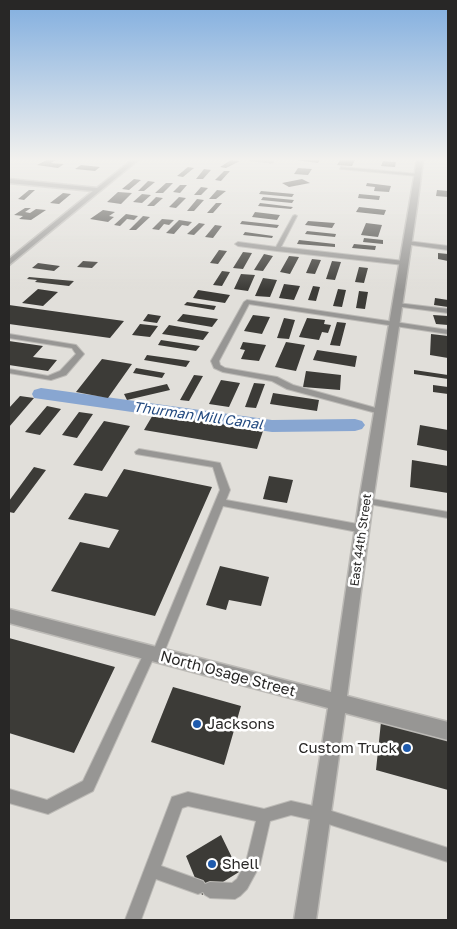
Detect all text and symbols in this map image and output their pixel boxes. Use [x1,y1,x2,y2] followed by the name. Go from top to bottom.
[132,399,264,433] water label: Thurman Mill Canal
[347,493,375,587] street label: East 44th Street
[158,647,298,701] street label: North Osage Street
[207,715,275,733] place label: Jacksons
[191,718,203,730] marker: Jacksons
[298,739,397,757] place label: Custom Truck
[401,742,413,754] marker: Custom Truck
[222,855,259,873] place label: Shell
[206,858,218,870] marker: Shell

